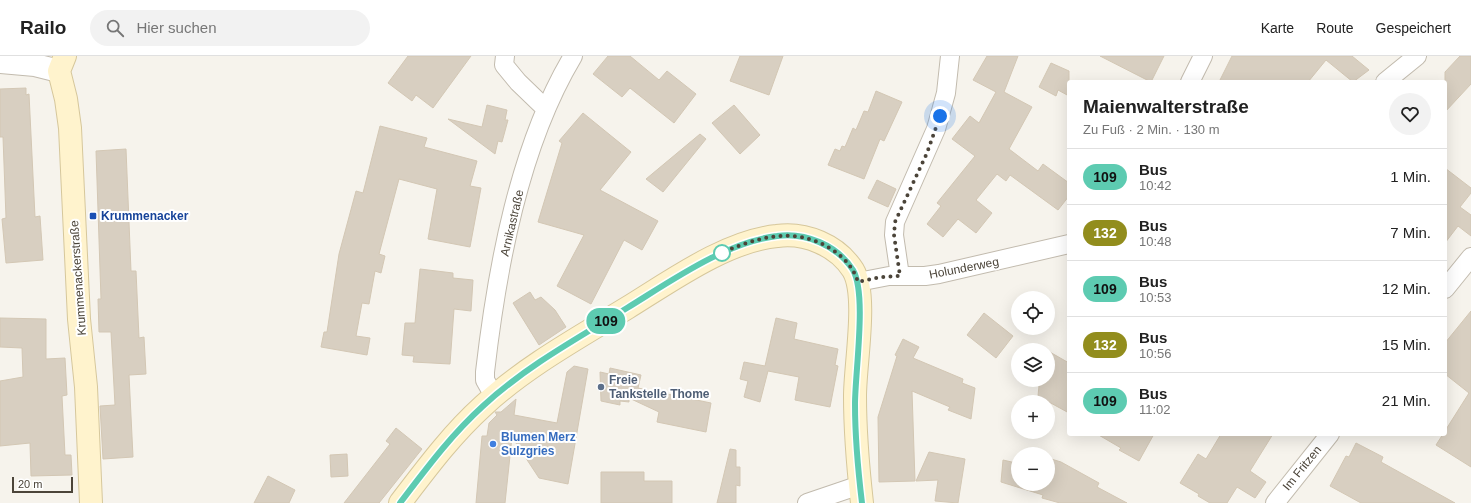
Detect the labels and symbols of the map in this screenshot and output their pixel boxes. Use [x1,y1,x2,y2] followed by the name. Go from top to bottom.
[930,106,950,126] your location
[498,188,527,258] street label: Arnikastraße
[101,209,189,223] place label: Krummenacker
[88,211,98,221] marker: Krummenacker
[67,220,89,336] street label: Krummenackerstraße
[713,244,731,262] unlabelled marker
[928,254,1000,282] street label: Holunderweg
[583,308,629,334] line badge: 109
[609,373,710,401] place label: Freie Tankstelle Thome
[596,382,606,392] marker: Freie Tankstelle Thome
[501,430,576,458] place label: Blumen Merz Sulzgries
[488,439,498,449] marker: Blumen Merz Sulzgries
[1280,443,1324,493] street label: Im Fritzen
[12,475,73,494] scale bar

